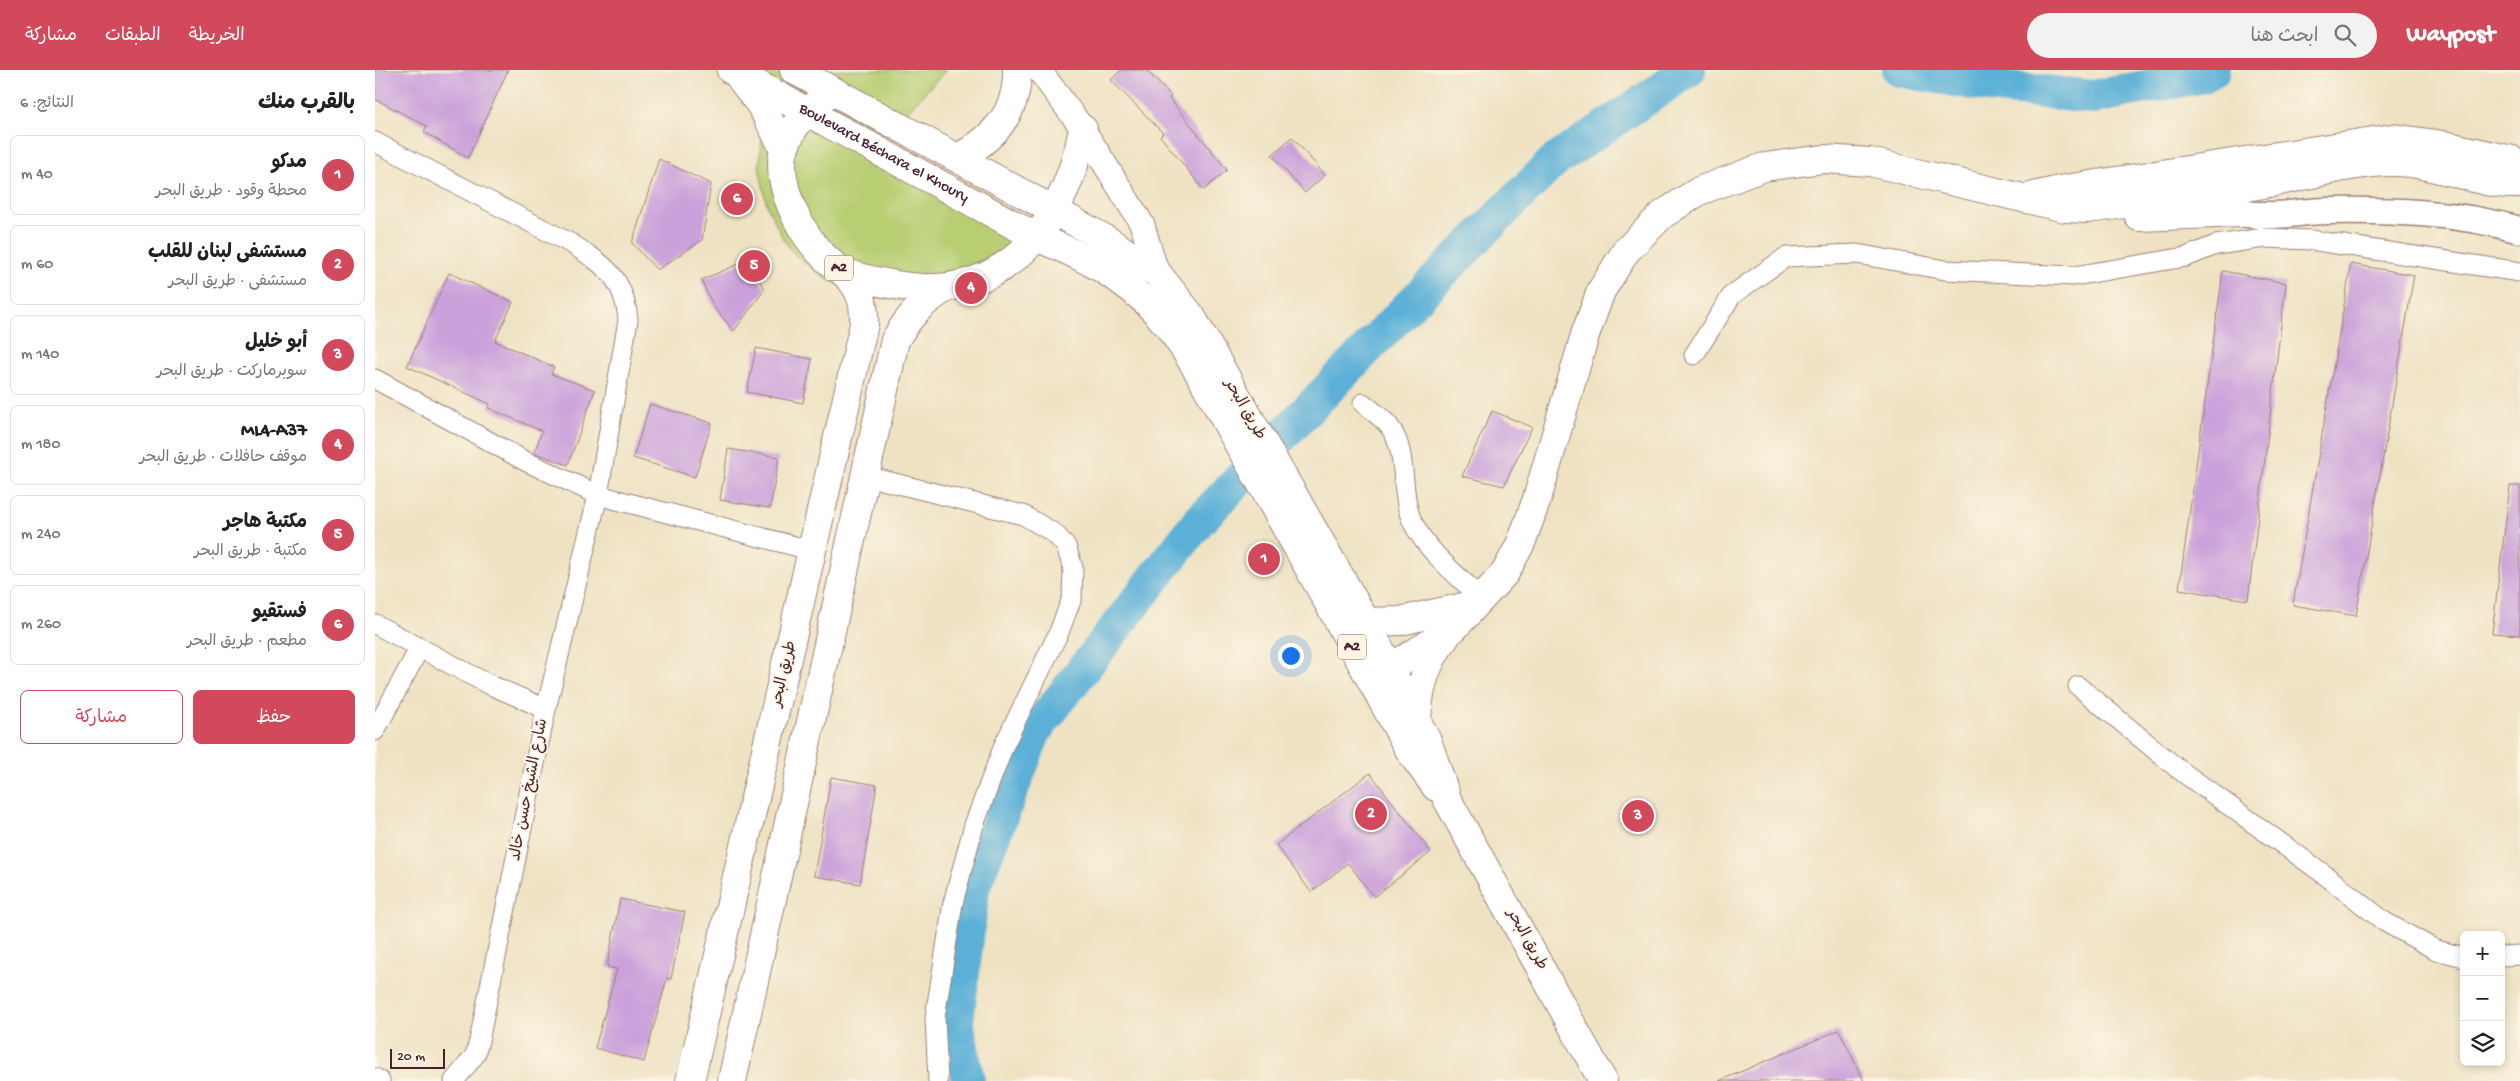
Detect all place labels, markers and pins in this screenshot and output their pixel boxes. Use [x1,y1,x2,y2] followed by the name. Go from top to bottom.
[721,180,753,218] pin: 6
[738,247,770,285] pin: 5
[955,269,987,307] pin: 4
[1248,540,1280,578] pin: 1
[1355,795,1387,833] pin: 2
[1622,797,1654,835] pin: 3

